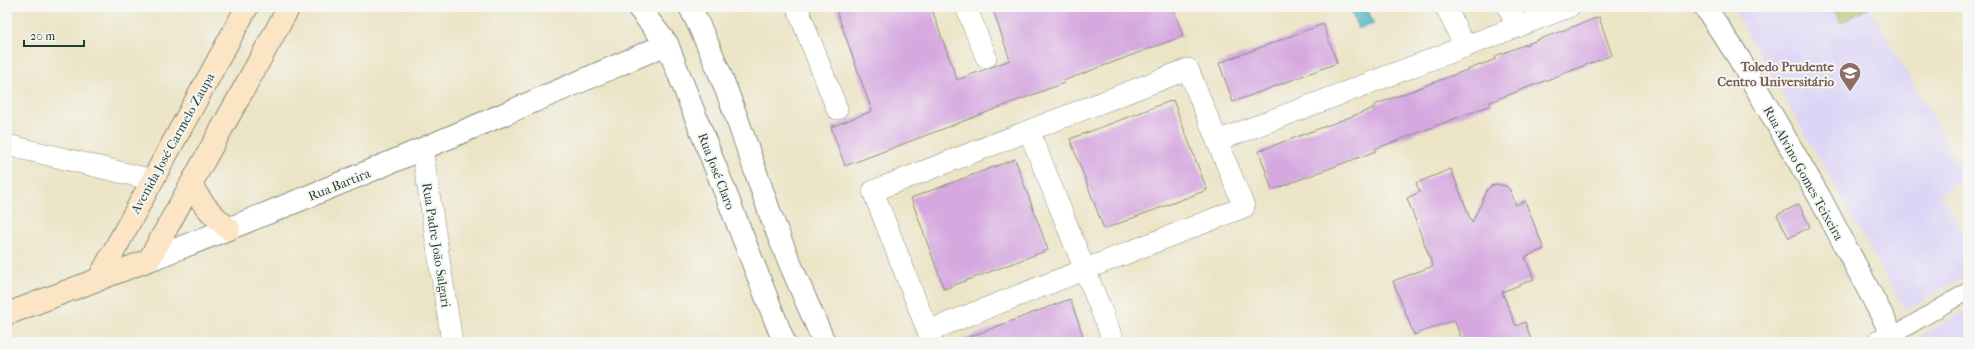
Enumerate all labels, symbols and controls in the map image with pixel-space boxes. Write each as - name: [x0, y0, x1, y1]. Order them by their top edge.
- scale bar: [24, 22, 84, 48]
- text: 20 m: [30, 29, 55, 43]
- place label: Toledo Prudente Centro Universitário: [1717, 59, 1835, 89]
- school or university icon: Toledo Prudente Centro Universitário: [1837, 60, 1863, 93]
- street label: Avenida José Carmelo Zaupa: [127, 69, 218, 217]
- street label: Rua Alvino Gomes Teixeira: [1760, 103, 1847, 244]
- street label: Rua José Claro: [695, 131, 738, 212]
- street label: Rua Bartira: [306, 165, 373, 204]
- street label: Rua Padre João Salgari: [419, 182, 454, 309]

